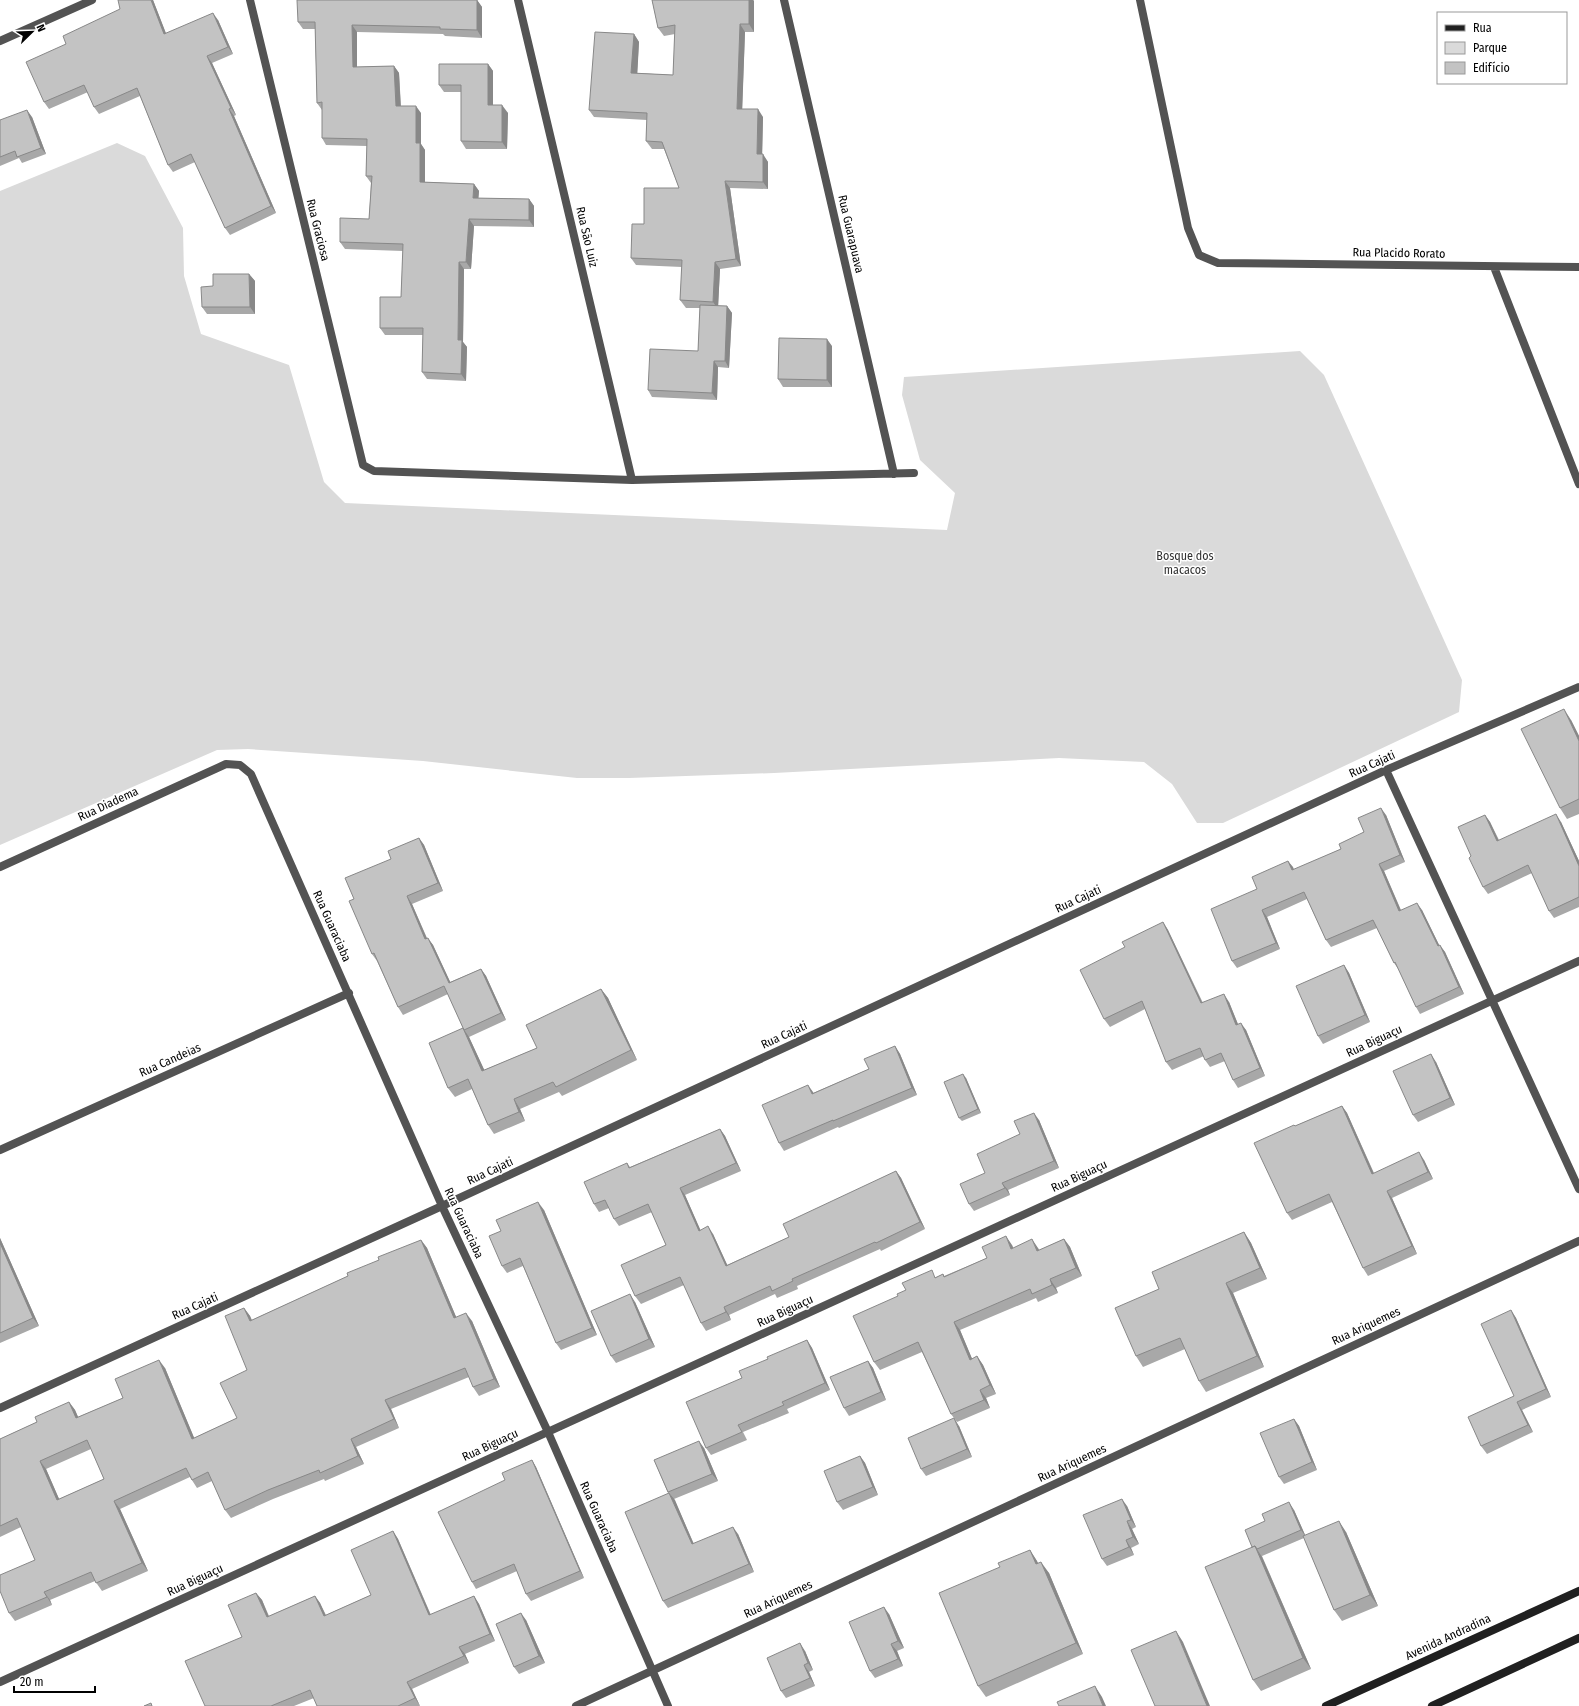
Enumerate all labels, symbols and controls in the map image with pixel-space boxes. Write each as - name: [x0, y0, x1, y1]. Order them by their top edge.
- north arrow: [12, 12, 52, 52]
- legend: [1437, 12, 1567, 84]
- text: Rua: [1473, 21, 1492, 35]
- text: N: [33, 23, 48, 34]
- text: Parque: [1473, 41, 1507, 55]
- text: Edifício: [1473, 61, 1510, 75]
- street label: Rua Guarapuava: [835, 194, 867, 274]
- street label: Rua Graciosa: [304, 198, 332, 263]
- street label: Rua São Luiz: [573, 205, 601, 269]
- street label: Rua Placido Rorato: [1352, 245, 1446, 261]
- park label: Bosque dos macacos: [1156, 549, 1214, 577]
- street label: Rua Cajati: [1347, 748, 1397, 780]
- street label: Rua Diadema: [76, 784, 140, 824]
- street label: Rua Cajati: [1053, 882, 1103, 916]
- street label: Rua Guaraciaba: [310, 888, 354, 964]
- street label: Rua Cajati: [759, 1018, 809, 1052]
- street label: Rua Biguaçu: [1344, 1022, 1404, 1060]
- street label: Rua Candeias: [137, 1040, 203, 1080]
- street label: Rua Cajati: [465, 1154, 515, 1188]
- street label: Rua Biguaçu: [1049, 1157, 1109, 1195]
- street label: Rua Guaraciaba: [442, 1185, 487, 1261]
- street label: Rua Cajati: [170, 1290, 220, 1322]
- street label: Rua Biguaçu: [755, 1292, 815, 1330]
- street label: Rua Ariquemes: [1330, 1304, 1402, 1348]
- street label: Rua Biguaçu: [460, 1426, 520, 1464]
- street label: Rua Ariquemes: [1036, 1441, 1108, 1485]
- street label: Rua Guaraciaba: [577, 1479, 621, 1555]
- street label: Rua Biguaçu: [165, 1561, 225, 1599]
- street label: Rua Ariquemes: [742, 1577, 814, 1621]
- street label: Avenida Andradina: [1403, 1611, 1493, 1663]
- scale bar: [14, 1668, 95, 1694]
- text: 20 m: [20, 1675, 44, 1689]

